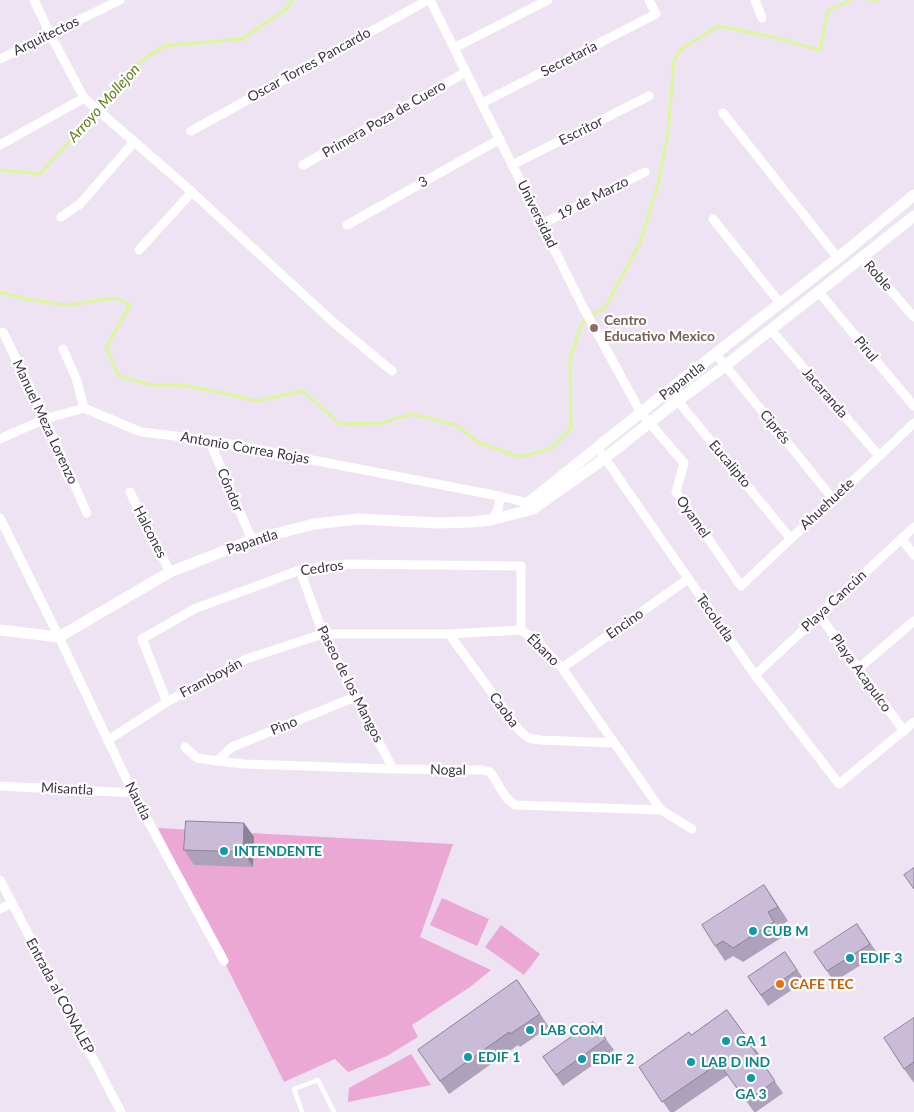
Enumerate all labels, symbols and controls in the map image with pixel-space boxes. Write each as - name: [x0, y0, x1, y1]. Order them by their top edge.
- street label: Arquitectos: [10, 13, 82, 59]
- street label: Oscar Torres Pancardo: [245, 24, 373, 106]
- street label: Secretaria: [538, 38, 600, 80]
- water label: Arroyo Mollejon: [64, 60, 144, 146]
- street label: Primera Poza de Cuero: [319, 77, 449, 161]
- street label: Escritor: [556, 113, 606, 149]
- street label: 3: [415, 173, 431, 191]
- street label: 19 de Marzo: [555, 173, 631, 223]
- street label: Universidad: [513, 178, 561, 250]
- street label: Roble: [860, 257, 896, 295]
- place label: Centro Educativo Mexico: [604, 312, 715, 344]
- marker: Centro Educativo Mexico: [588, 322, 600, 334]
- street label: Pirul: [851, 333, 881, 365]
- street label: Manuel Meza Lorenzo: [9, 357, 81, 487]
- street label: Papantla: [656, 358, 708, 404]
- street label: Jacaranda: [799, 365, 851, 421]
- street label: Ciprés: [756, 407, 794, 447]
- street label: Antonio Correa Rojas: [179, 428, 311, 468]
- street label: Eucalipto: [705, 437, 755, 491]
- street label: Cóndor: [213, 466, 247, 514]
- street label: Ahuehuete: [796, 475, 858, 533]
- street label: Oyamel: [673, 493, 713, 541]
- street label: Halcones: [130, 503, 170, 561]
- street label: Papantla: [224, 526, 280, 558]
- street label: Cedros: [299, 557, 345, 579]
- street label: Playa Cancún: [798, 567, 870, 635]
- street label: Tecolutla: [692, 591, 738, 645]
- street label: Encino: [603, 605, 647, 643]
- street label: Paseo de los Mangos: [313, 623, 387, 745]
- street label: Ébano: [523, 631, 563, 669]
- street label: Playa Acapulco: [827, 631, 895, 715]
- street label: Framboyán: [177, 655, 245, 701]
- street label: Caoba: [486, 689, 522, 731]
- street label: Pino: [268, 713, 300, 739]
- street label: Nogal: [430, 761, 466, 779]
- street label: Misantla: [40, 779, 94, 799]
- street label: Nautla: [121, 779, 155, 823]
- place label: INTENDENTE: [234, 843, 322, 859]
- marker: INTENDENTE: [218, 845, 230, 857]
- place label: CUB M: [763, 923, 809, 939]
- marker: CUB M: [747, 925, 759, 937]
- street label: Entrada al CONALEP: [22, 935, 98, 1057]
- place label: EDIF 3: [860, 950, 902, 966]
- marker: EDIF 3: [844, 952, 856, 964]
- place label: CAFE TEC: [790, 976, 854, 992]
- marker: CAFE TEC: [774, 978, 786, 990]
- place label: LAB COM: [540, 1022, 603, 1038]
- marker: LAB COM: [524, 1024, 536, 1036]
- place label: GA 1: [736, 1033, 767, 1049]
- marker: GA 1: [720, 1035, 732, 1047]
- place label: EDIF 1: [478, 1049, 520, 1065]
- marker: EDIF 1: [462, 1051, 474, 1063]
- place label: EDIF 2: [592, 1051, 634, 1067]
- marker: EDIF 2: [576, 1053, 588, 1065]
- place label: LAB D IND: [701, 1054, 770, 1070]
- marker: LAB D IND: [685, 1056, 697, 1068]
- marker: GA 3: [745, 1072, 757, 1084]
- place label: GA 3: [735, 1086, 767, 1102]

